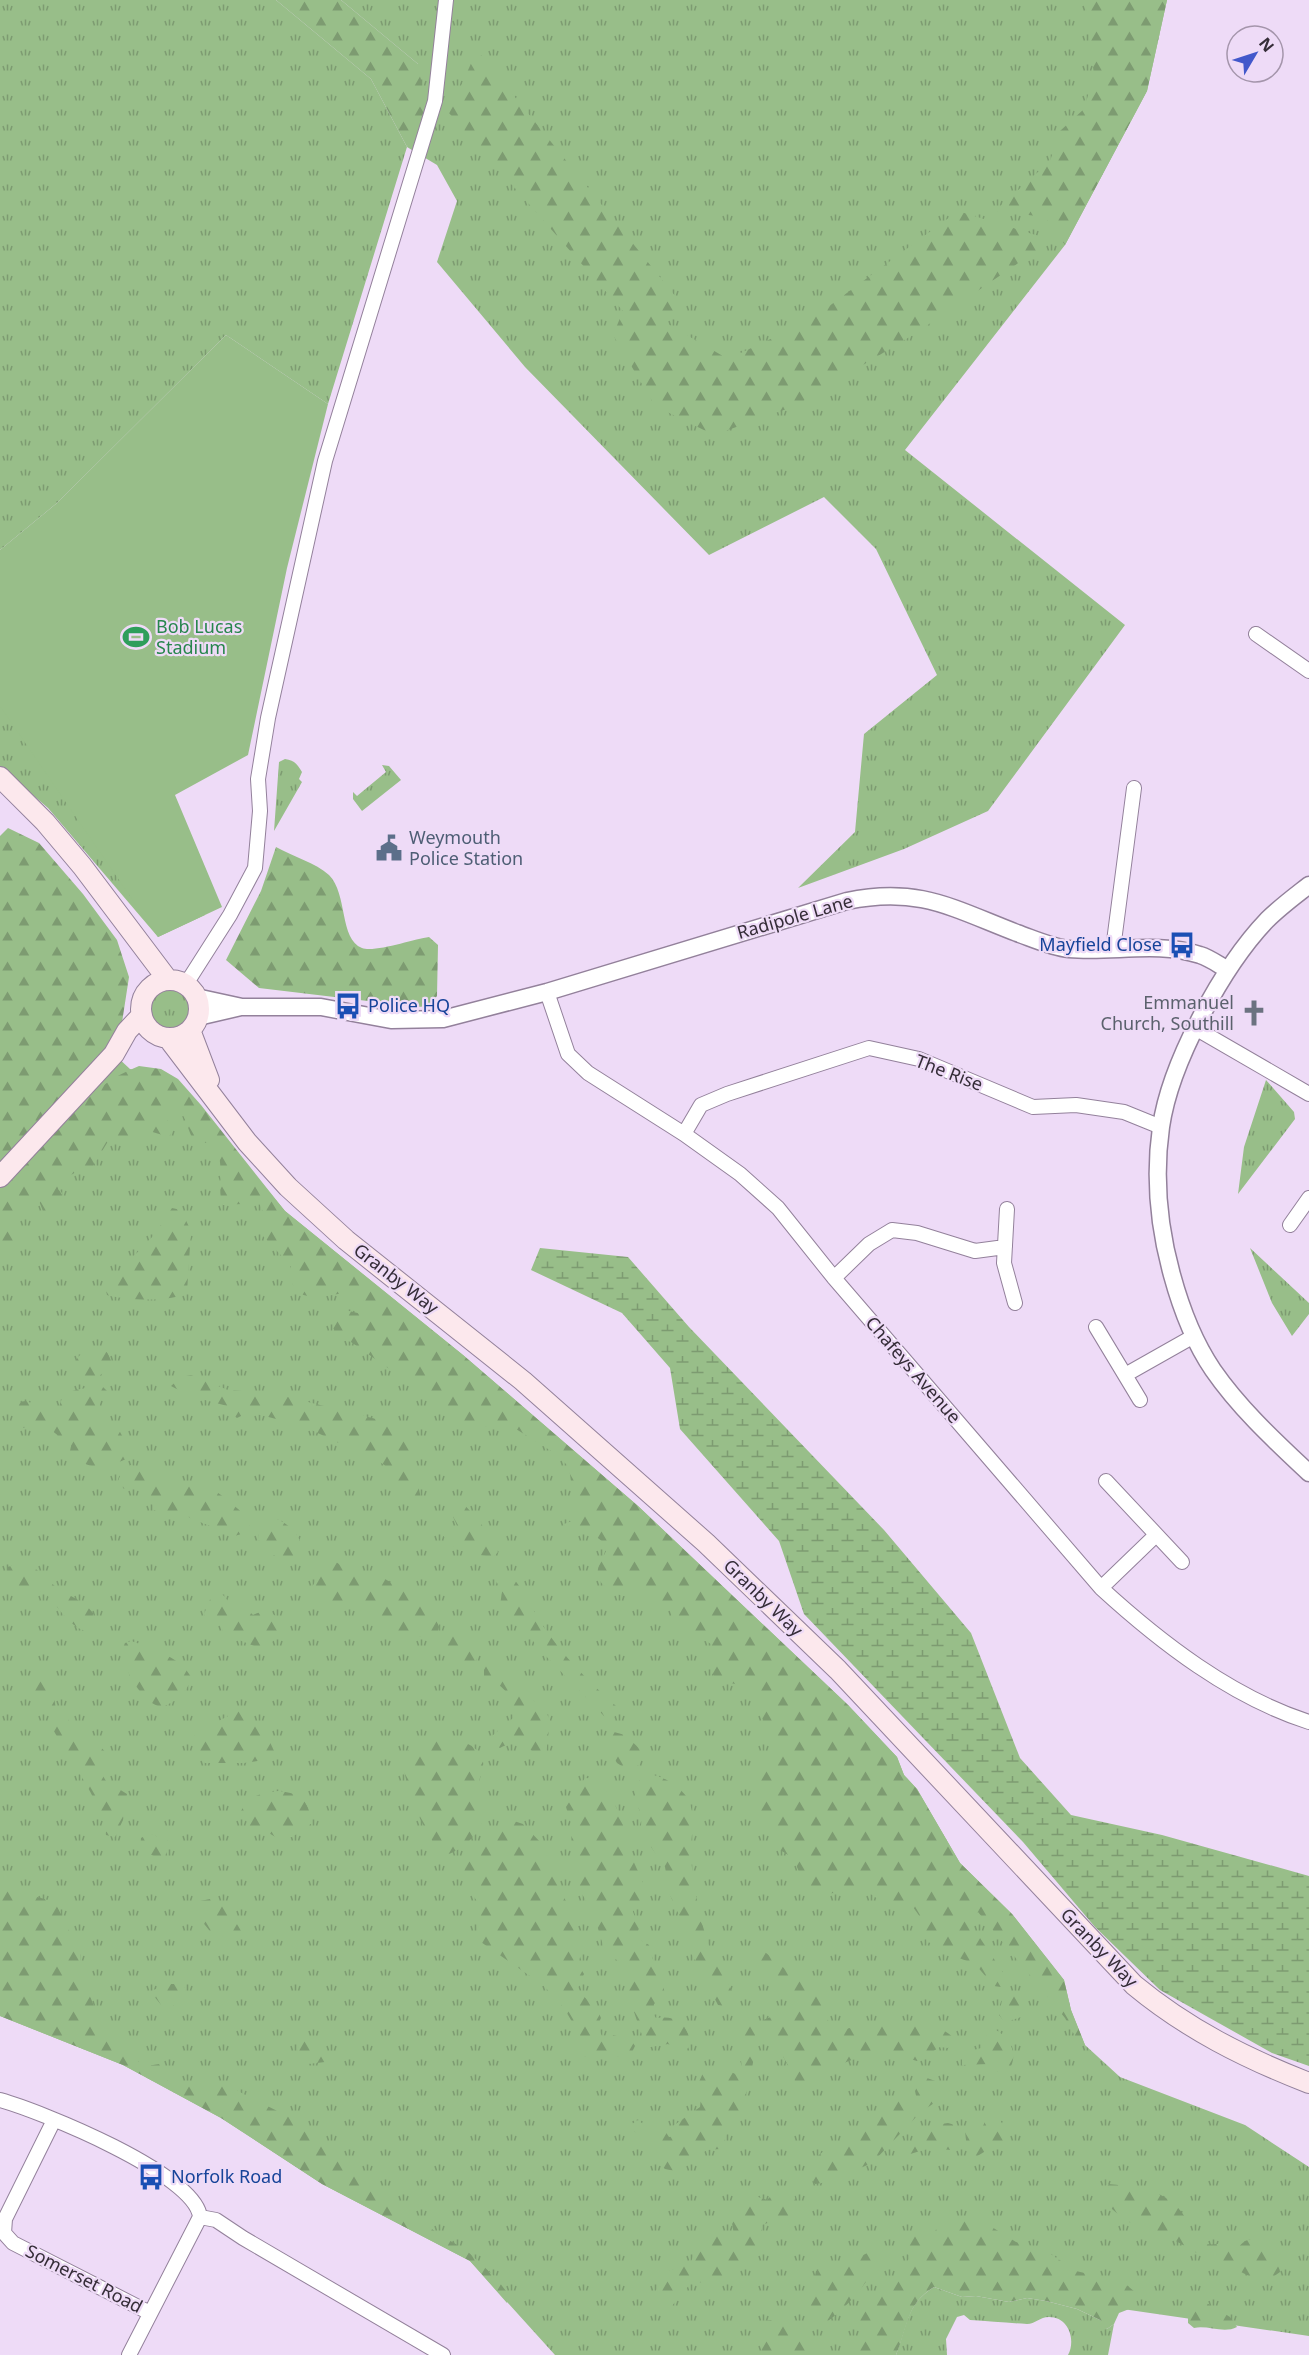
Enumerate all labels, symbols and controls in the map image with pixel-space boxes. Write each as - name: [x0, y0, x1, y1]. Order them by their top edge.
- north arrow: [1225, 24, 1285, 84]
- text: N: [1254, 33, 1279, 57]
- place label: Bob Lucas Stadium: [156, 614, 242, 659]
- sports icon: Bob Lucas Stadium: [121, 622, 151, 652]
- place label: Weymouth Police Station: [409, 825, 523, 870]
- public building icon: Weymouth Police Station: [374, 833, 404, 863]
- street label: Radipole Lane: [734, 888, 855, 944]
- bus stop icon: Mayfield Close: [1167, 930, 1197, 960]
- place label: Mayfield Close: [1039, 932, 1162, 956]
- place label: Emmanuel Church, Southill: [1101, 990, 1234, 1035]
- bus stop icon: Police HQ: [333, 991, 363, 1021]
- place label: Police HQ: [368, 993, 450, 1017]
- church icon: Emmanuel Church, Southill: [1239, 998, 1269, 1028]
- street label: The Rise: [912, 1048, 987, 1096]
- street label: Granby Way: [349, 1237, 445, 1319]
- street label: Chafeys Avenue: [861, 1311, 967, 1428]
- street label: Granby Way: [719, 1553, 809, 1642]
- street label: Granby Way: [1056, 1902, 1144, 1993]
- bus stop icon: Norfolk Road: [136, 2162, 166, 2192]
- place label: Norfolk Road: [171, 2164, 282, 2188]
- street label: Somerset Road: [22, 2238, 147, 2318]

